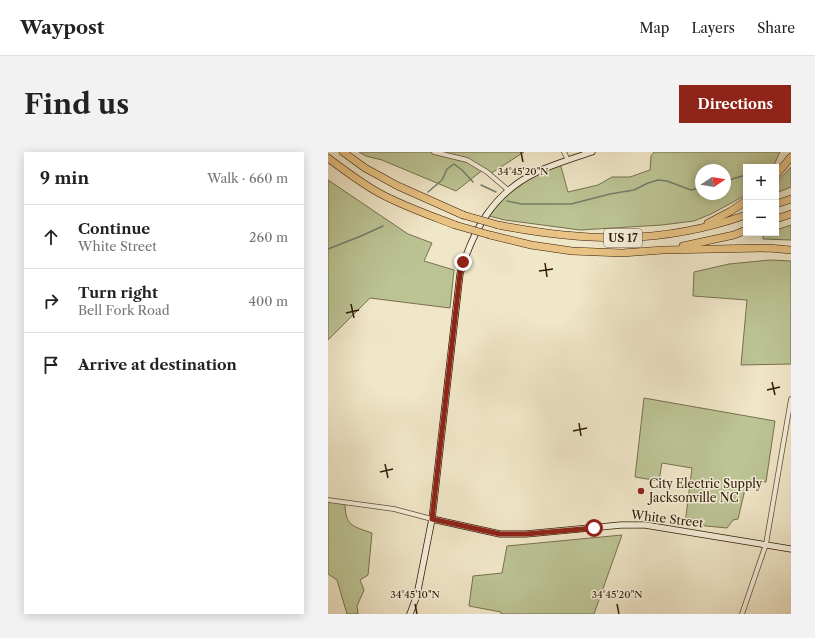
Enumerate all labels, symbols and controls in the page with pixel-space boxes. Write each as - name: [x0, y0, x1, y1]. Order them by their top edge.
- text: Waypost: [20, 16, 104, 39]
- text: Map: [639, 19, 669, 37]
- text: Layers: [691, 19, 735, 37]
- text: Share: [757, 19, 795, 37]
- button: Directions: [679, 85, 791, 123]
- text: Find us: [24, 87, 129, 121]
- north arrow: [695, 164, 731, 200]
- map controls: [743, 164, 779, 236]
- button: +: [743, 164, 779, 200]
- text: 34°45'20"N: [497, 165, 549, 178]
- text: 9 min: [40, 168, 89, 188]
- text: Walk · 660 m: [207, 170, 288, 186]
- button: −: [743, 200, 779, 236]
- text: Continue: [78, 219, 150, 238]
- icon: ahead: [40, 226, 62, 248]
- text: 260 m: [249, 229, 288, 245]
- road number: US 17: [604, 229, 642, 247]
- text: White Street: [78, 238, 157, 254]
- route end: [454, 253, 472, 271]
- text: Turn right: [78, 283, 158, 302]
- icon: right: [40, 290, 62, 312]
- text: 400 m: [248, 293, 288, 309]
- text: Bell Fork Road: [78, 302, 170, 318]
- icon: arrive: [40, 354, 62, 376]
- text: Arrive at destination: [78, 355, 237, 374]
- place label: City Electric Supply Jacksonville NC: [647, 476, 763, 505]
- marker: City Electric Supply Jacksonville NC: [636, 486, 646, 496]
- street label: White Street: [629, 507, 705, 530]
- route start: [585, 519, 603, 537]
- text: 34°45'10"N: [390, 588, 440, 601]
- text: 34°45'20"N: [591, 588, 643, 601]

